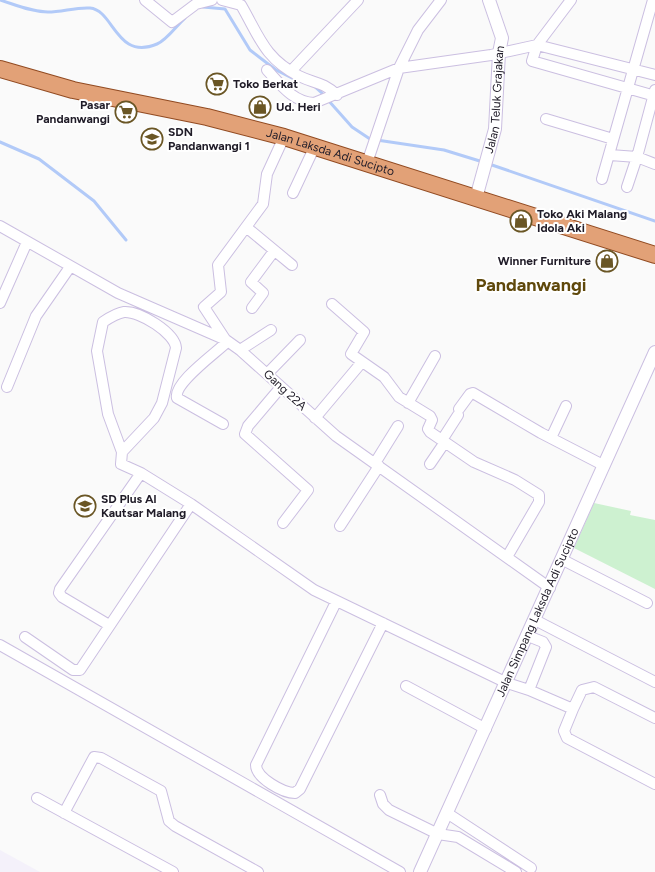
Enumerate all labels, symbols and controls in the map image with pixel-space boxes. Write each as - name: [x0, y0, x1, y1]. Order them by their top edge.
- street label: Jalan Teluk Grajakan: [482, 44, 507, 155]
- supermarket icon: Toko Berkat: [205, 72, 229, 96]
- place label: Toko Berkat: [233, 77, 298, 91]
- shop icon: Ud. Heri: [248, 95, 272, 119]
- place label: Pasar Pandanwangi: [36, 98, 110, 126]
- supermarket icon: Pasar Pandanwangi: [114, 100, 138, 124]
- place label: Ud. Heri: [276, 100, 321, 114]
- place label: SDN Pandanwangi 1: [168, 125, 250, 153]
- street label: Jalan Laksda Adi Sucipto: [265, 126, 396, 179]
- school or university icon: SDN Pandanwangi 1: [140, 127, 164, 151]
- place label: Toko Aki Malang Idola Aki: [537, 207, 627, 235]
- shop icon: Toko Aki Malang Idola Aki: [509, 209, 533, 233]
- shop icon: Winner Furniture: [595, 249, 619, 273]
- place label: Winner Furniture: [498, 254, 591, 268]
- district label: Pandanwangi: [476, 274, 586, 296]
- street label: Gang 22A: [261, 367, 309, 413]
- place label: SD Plus Al Kautsar Malang: [101, 492, 186, 520]
- school or university icon: SD Plus Al Kautsar Malang: [73, 494, 97, 518]
- street label: Jalan Simpang Laksda Adi Sucipto: [493, 526, 582, 699]

